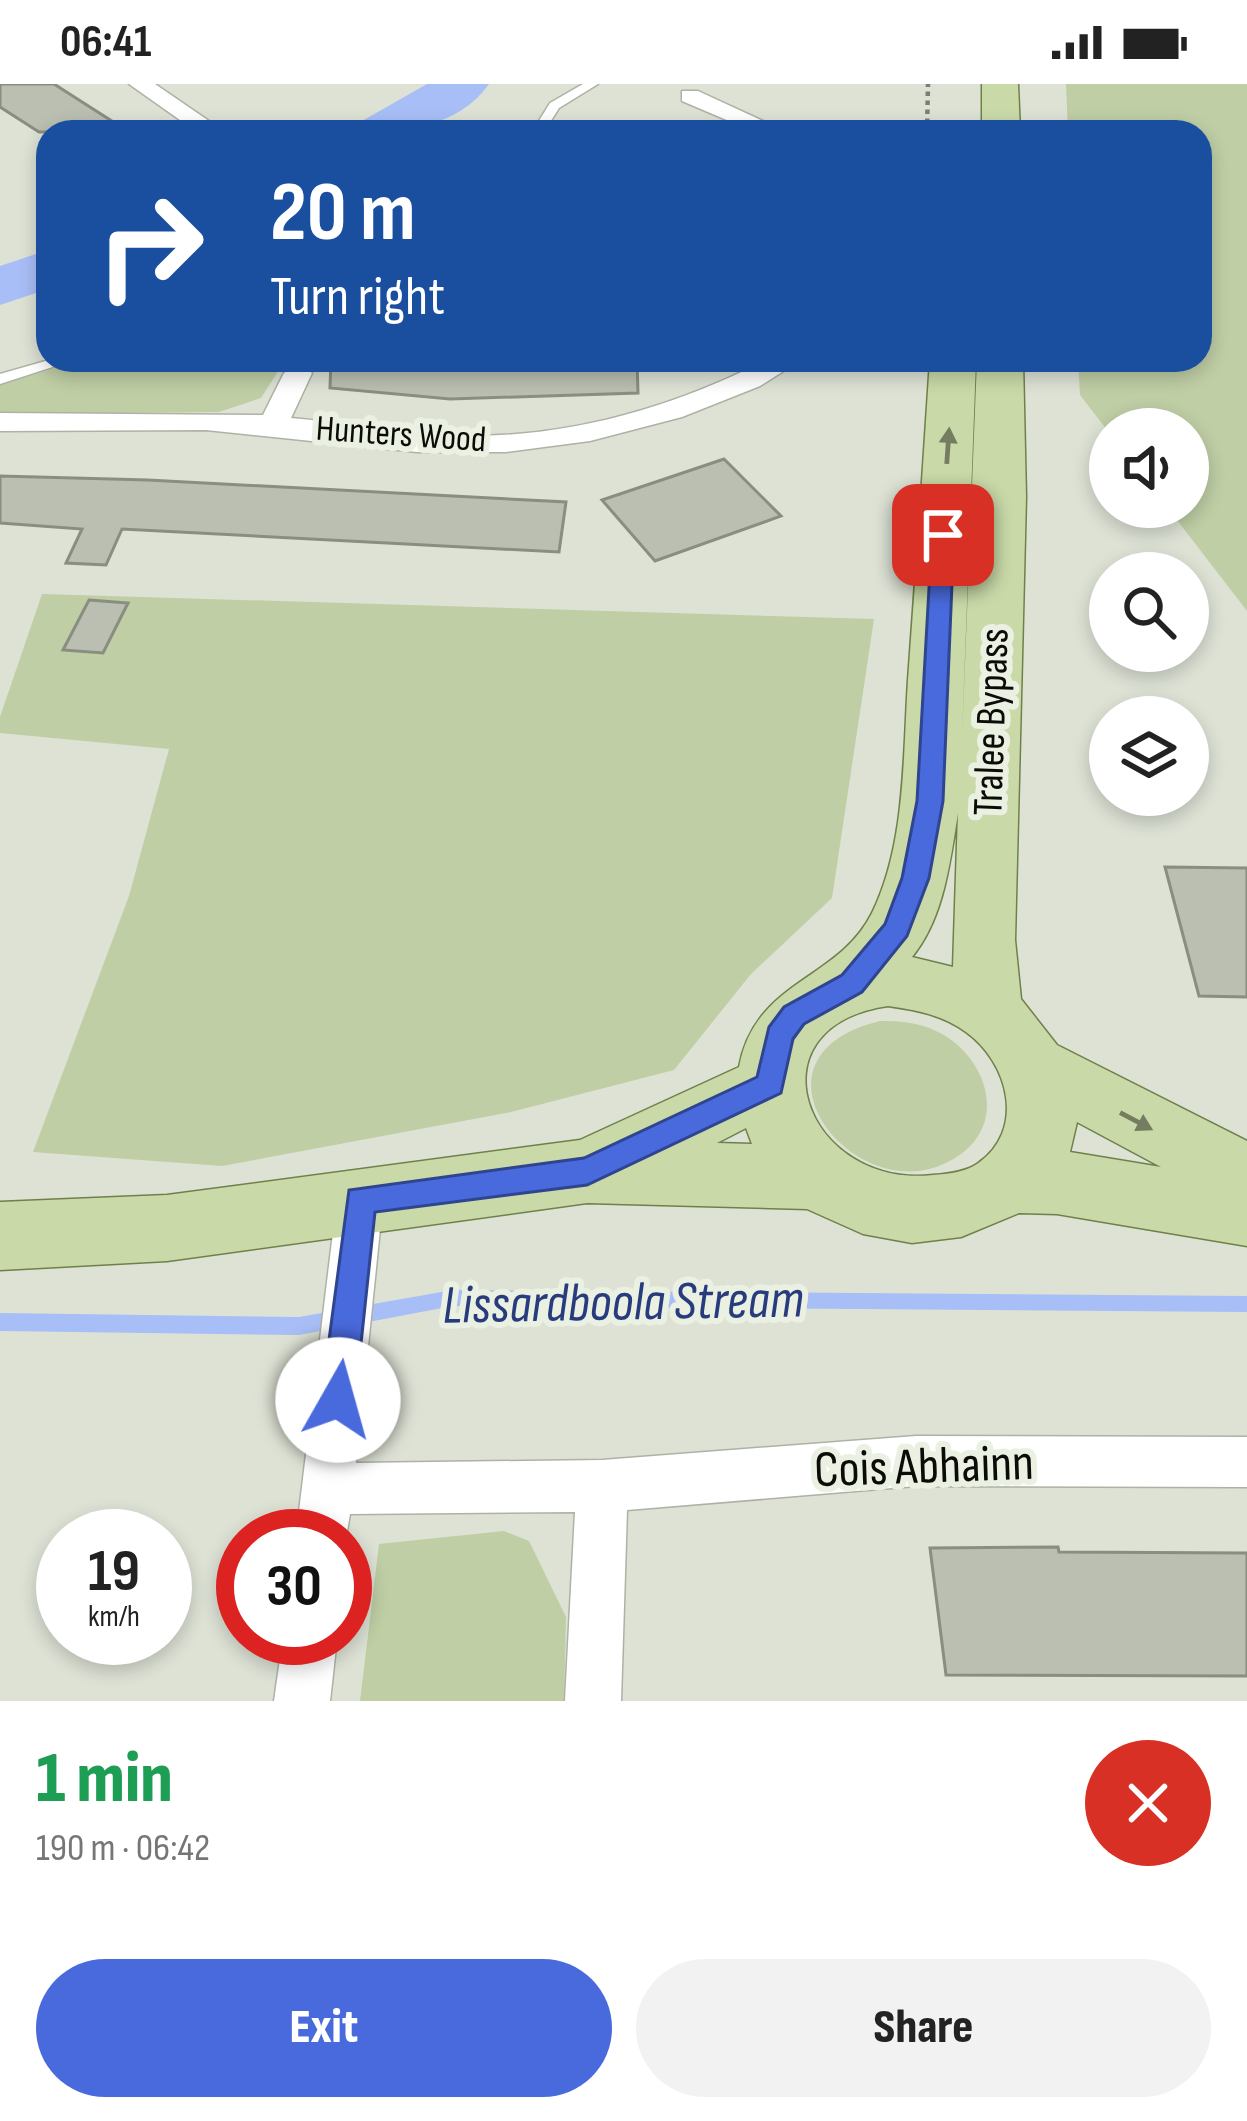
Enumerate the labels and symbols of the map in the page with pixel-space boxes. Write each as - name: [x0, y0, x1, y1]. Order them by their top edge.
- street label: Hunters Wood: [315, 408, 487, 462]
- one-way arrow: [939, 426, 958, 464]
- pin: [892, 484, 994, 586]
- street label: Tralee Bypass: [963, 627, 1021, 817]
- one-way arrow: [1118, 1110, 1153, 1130]
- water label: Lissardboola Stream: [442, 1267, 804, 1339]
- position arrow: [275, 1337, 401, 1463]
- street label: Cois Abhainn: [813, 1433, 1035, 1501]
- speed limit sign: 30: [216, 1509, 372, 1665]

